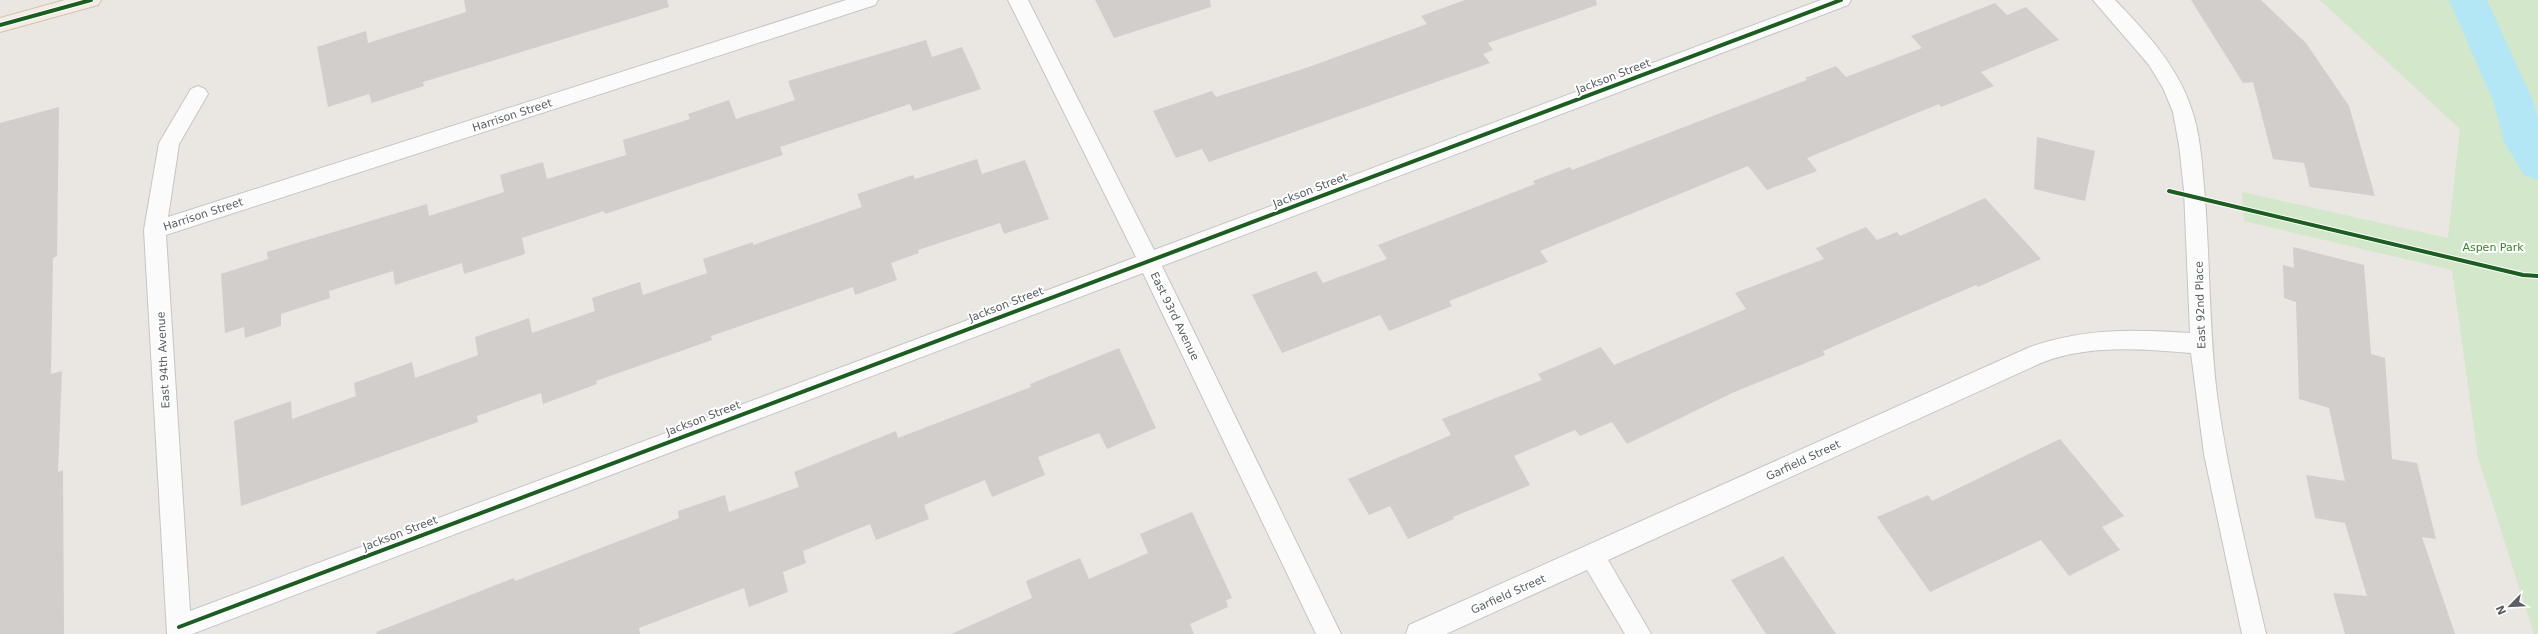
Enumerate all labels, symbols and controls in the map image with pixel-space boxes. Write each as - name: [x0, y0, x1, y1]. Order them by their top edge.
- street label: Jackson Street: [1573, 56, 1653, 97]
- street label: Harrison Street: [471, 96, 554, 135]
- street label: Jackson Street: [1270, 170, 1350, 211]
- street label: Harrison Street: [162, 195, 245, 234]
- park label: Aspen Park: [2462, 241, 2524, 254]
- street label: East 92nd Place: [2192, 261, 2209, 349]
- street label: East 93rd Avenue: [1147, 270, 1202, 363]
- street label: Jackson Street: [966, 284, 1046, 325]
- street label: East 94th Avenue: [154, 311, 173, 409]
- street label: Jackson Street: [663, 398, 743, 439]
- street label: Garfield Street: [1764, 437, 1843, 483]
- street label: Jackson Street: [360, 513, 440, 554]
- street label: Garfield Street: [1469, 572, 1548, 617]
- north arrow: [2490, 586, 2530, 626]
- text: N: [2494, 603, 2509, 617]

